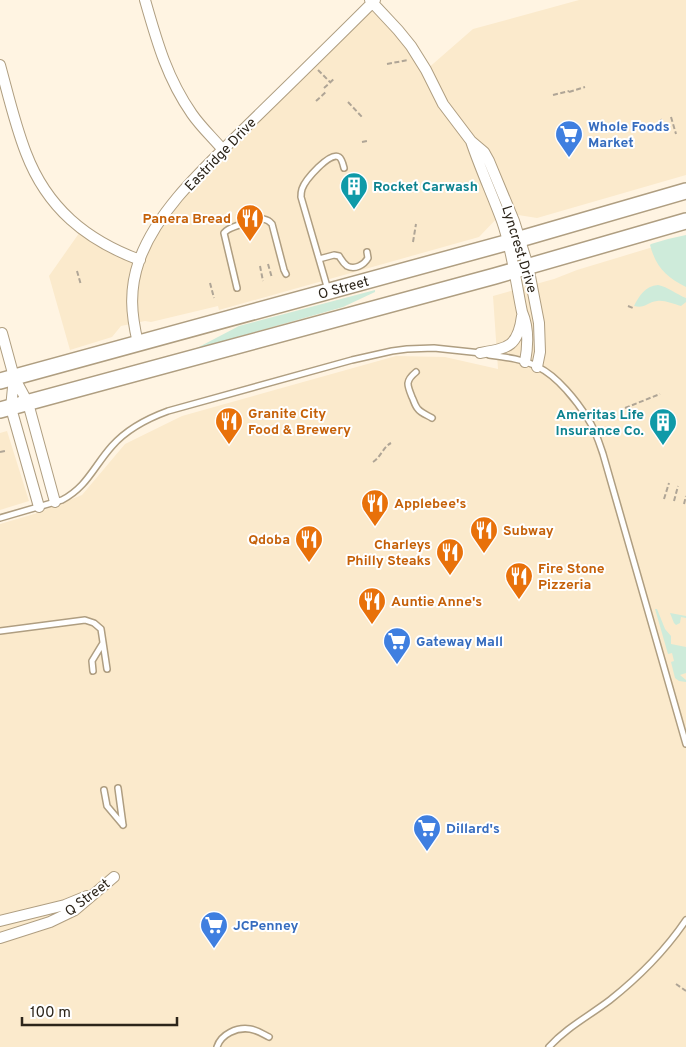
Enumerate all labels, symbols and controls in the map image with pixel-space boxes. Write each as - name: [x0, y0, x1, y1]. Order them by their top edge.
- street label: Eastridge Drive: [182, 115, 260, 195]
- supermarket icon: Whole Foods Market: [554, 119, 584, 158]
- place label: Whole Foods Market: [588, 119, 670, 152]
- building icon: Rocket Carwash: [339, 171, 369, 210]
- place label: Rocket Carwash: [373, 179, 478, 196]
- restaurant icon: Panera Bread: [235, 203, 265, 242]
- street label: Lyncrest Drive: [497, 204, 540, 295]
- place label: Panera Bread: [143, 211, 231, 228]
- street label: O Street: [316, 274, 371, 304]
- restaurant icon: Granite City Food & Brewery: [214, 406, 244, 445]
- place label: Granite City Food & Brewery: [248, 406, 351, 439]
- place label: Ameritas Life Insurance Co.: [556, 407, 644, 440]
- building icon: Ameritas Life Insurance Co.: [648, 407, 678, 446]
- restaurant icon: Applebee's: [360, 488, 390, 527]
- place label: Applebee's: [394, 496, 466, 513]
- restaurant icon: Subway: [469, 515, 499, 554]
- place label: Subway: [503, 523, 554, 540]
- restaurant icon: Qdoba: [294, 524, 324, 563]
- place label: Qdoba: [248, 532, 290, 549]
- place label: Charleys Philly Steaks: [346, 537, 431, 570]
- restaurant icon: Charleys Philly Steaks: [435, 537, 465, 576]
- restaurant icon: Fire Stone Pizzeria: [504, 561, 534, 600]
- place label: Fire Stone Pizzeria: [538, 561, 605, 594]
- restaurant icon: Auntie Anne's: [357, 586, 387, 625]
- place label: Auntie Anne's: [391, 594, 482, 611]
- supermarket icon: Gateway Mall: [382, 626, 412, 665]
- place label: Gateway Mall: [416, 634, 503, 651]
- supermarket icon: Dillard's: [412, 813, 442, 852]
- place label: Dillard's: [446, 821, 500, 838]
- street label: Q Street: [62, 876, 114, 921]
- supermarket icon: JCPenney: [199, 910, 229, 949]
- place label: JCPenney: [233, 918, 298, 935]
- scale bar: [22, 994, 178, 1026]
- text: 100 m: [30, 1004, 71, 1023]

